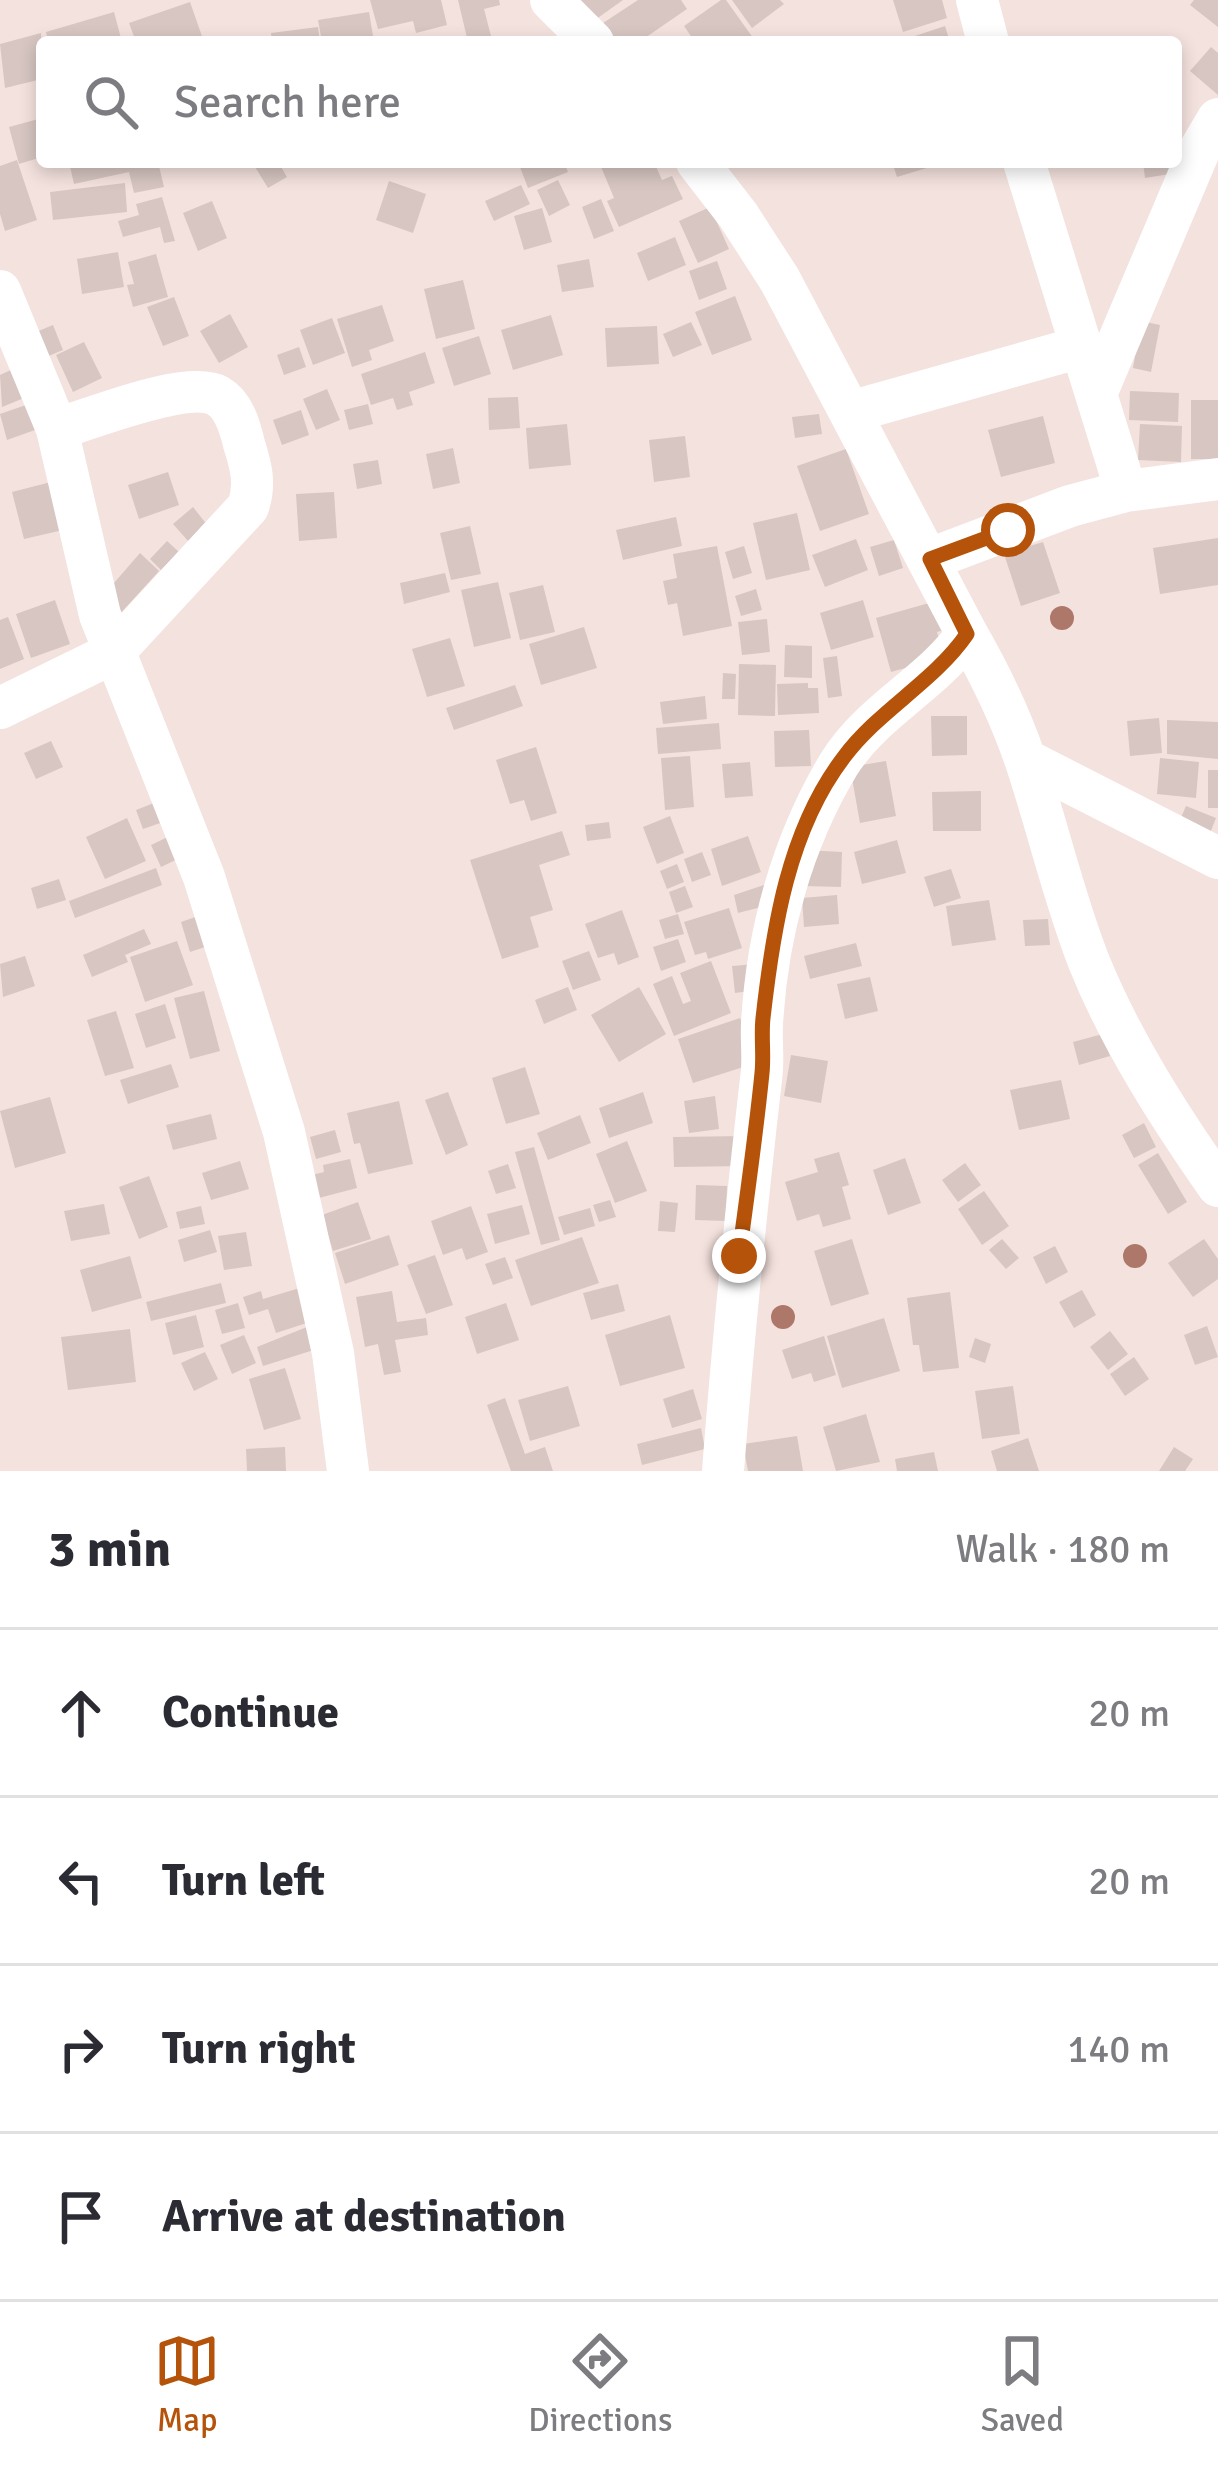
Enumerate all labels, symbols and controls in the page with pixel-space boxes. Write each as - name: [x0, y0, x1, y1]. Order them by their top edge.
- search box: [36, 36, 1182, 168]
- icon: search: [78, 69, 144, 135]
- text: Search here: [174, 75, 401, 130]
- route start: [981, 503, 1035, 557]
- route end: [712, 1229, 766, 1283]
- text: 3 min: [48, 1518, 171, 1581]
- text: Walk · 180 m: [956, 1525, 1170, 1573]
- icon: ahead: [48, 1680, 114, 1746]
- text: Continue: [162, 1685, 339, 1740]
- text: 20 m: [1088, 1689, 1170, 1737]
- icon: left: [48, 1848, 114, 1914]
- text: Turn left: [162, 1853, 325, 1908]
- text: 20 m: [1088, 1857, 1170, 1905]
- icon: right: [48, 2016, 114, 2082]
- text: Turn right: [162, 2021, 356, 2076]
- text: 140 m: [1067, 2025, 1170, 2073]
- icon: arrive: [48, 2184, 114, 2250]
- text: Arrive at destination: [162, 2189, 566, 2244]
- tab: Map: [154, 2328, 220, 2441]
- tab: Directions: [528, 2328, 673, 2441]
- tab: Saved: [981, 2328, 1064, 2441]

